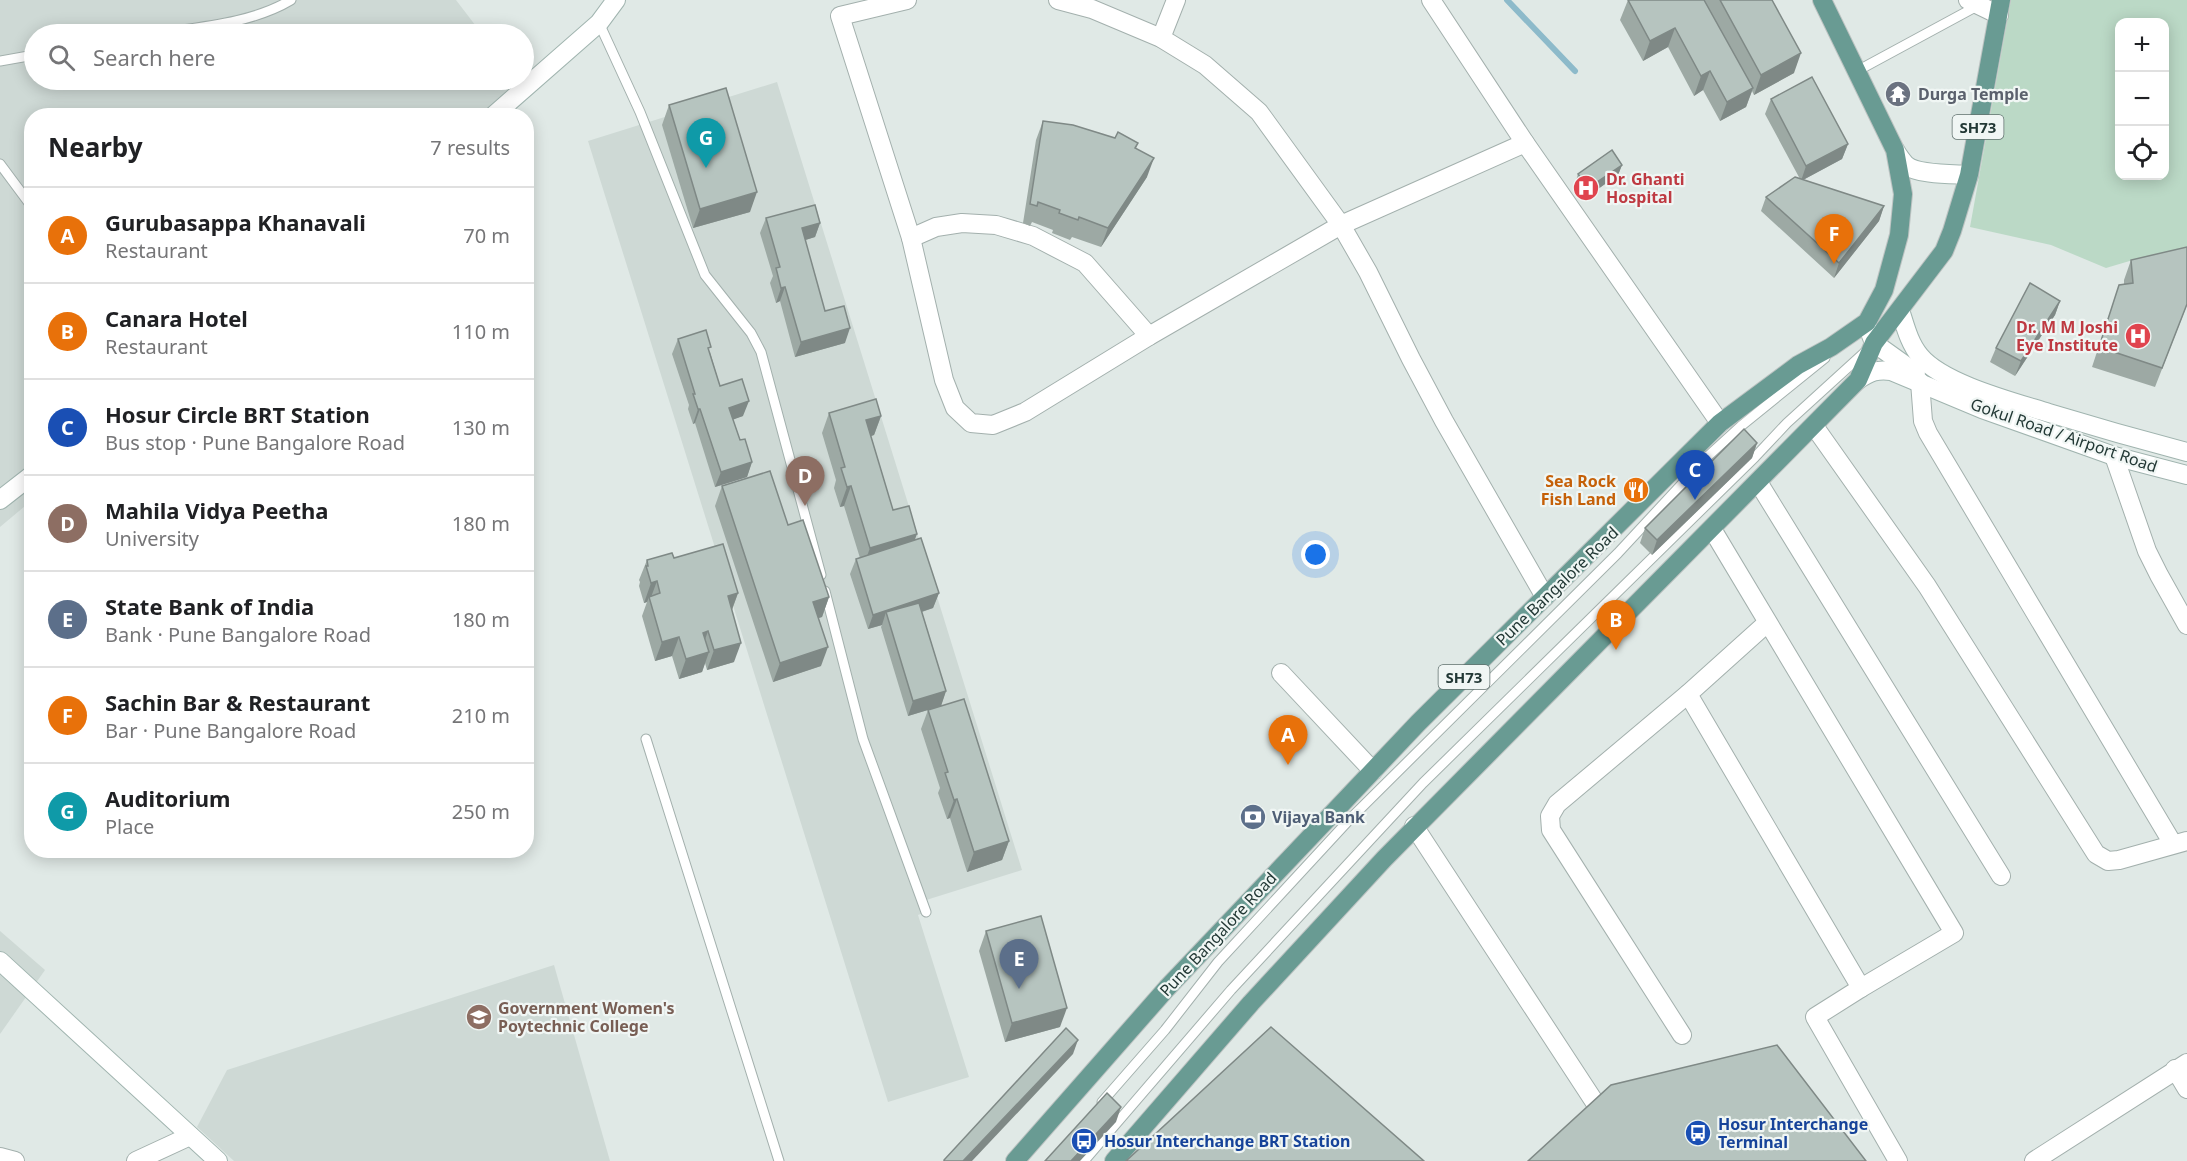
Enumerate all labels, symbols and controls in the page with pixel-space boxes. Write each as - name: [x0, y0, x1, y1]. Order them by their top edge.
- map controls: [2115, 18, 2169, 180]
- button: +: [2115, 18, 2169, 72]
- search box: [24, 24, 534, 90]
- icon: search: [45, 41, 78, 74]
- text: Search here: [93, 42, 215, 72]
- button: −: [2115, 72, 2169, 126]
- temple icon: Durga Temple: [1883, 79, 1913, 109]
- place label: Durga Temple: [1918, 83, 2029, 105]
- road number: SH73: [1952, 115, 2004, 139]
- pin: G: [686, 118, 726, 168]
- button: locate: [2115, 126, 2169, 180]
- text: Nearby: [48, 129, 143, 165]
- text: 7 results: [430, 134, 510, 161]
- place label: Dr. Ghanti Hospital: [1606, 168, 1685, 208]
- hospital icon: Dr. Ghanti Hospital: [1571, 173, 1601, 203]
- text: Gurubasappa Khanavali: [105, 207, 366, 237]
- pin: F: [1814, 214, 1854, 264]
- text: A: [61, 222, 74, 249]
- text: 70 m: [463, 222, 510, 249]
- text: Restaurant: [105, 237, 208, 264]
- text: Canara Hotel: [105, 303, 248, 333]
- place label: Dr. M M Joshi Eye Institute: [2016, 316, 2118, 356]
- text: B: [61, 318, 74, 345]
- text: 110 m: [452, 318, 510, 345]
- hospital icon: Dr. M M Joshi Eye Institute: [2123, 321, 2153, 351]
- text: Restaurant: [105, 333, 208, 360]
- street label: Gokul Road / Airport Road: [1968, 393, 2160, 477]
- text: Hosur Circle BRT Station: [105, 399, 370, 429]
- text: C: [61, 414, 74, 441]
- text: 130 m: [452, 414, 510, 441]
- text: Bus stop · Pune Bangalore Road: [105, 429, 405, 456]
- pin: C: [1676, 450, 1714, 500]
- pin: D: [786, 456, 824, 506]
- place label: Sea Rock Fish Land: [1541, 470, 1616, 510]
- restaurant icon: Sea Rock Fish Land: [1621, 475, 1651, 505]
- text: Mahila Vidya Peetha: [105, 495, 328, 525]
- text: D: [60, 510, 75, 537]
- text: 180 m: [452, 510, 510, 537]
- street label: Pune Bangalore Road: [1492, 523, 1622, 649]
- text: University: [105, 525, 199, 552]
- your location: [1301, 540, 1330, 569]
- text: State Bank of India: [105, 591, 314, 621]
- pin: B: [1596, 600, 1636, 650]
- text: E: [62, 606, 73, 633]
- text: 180 m: [452, 606, 510, 633]
- text: Bank · Pune Bangalore Road: [105, 621, 371, 648]
- road number: SH73: [1438, 665, 1490, 689]
- text: Sachin Bar & Restaurant: [105, 687, 370, 717]
- text: F: [62, 702, 73, 729]
- text: 210 m: [452, 702, 510, 729]
- pin: A: [1268, 716, 1308, 765]
- text: Bar · Pune Bangalore Road: [105, 717, 356, 744]
- text: Auditorium: [105, 783, 230, 813]
- text: G: [60, 798, 75, 825]
- text: 250 m: [452, 798, 510, 825]
- bank icon: Vijaya Bank: [1238, 802, 1268, 832]
- place label: Vijaya Bank: [1272, 806, 1365, 828]
- text: Place: [105, 813, 154, 840]
- street label: Pune Bangalore Road: [1155, 867, 1281, 1001]
- pin: E: [1000, 940, 1038, 989]
- place label: Government Women's Poytechnic College: [498, 997, 675, 1037]
- school or university icon: Government Women's Poytechnic College: [464, 1002, 494, 1032]
- place label: Hosur Interchange Terminal: [1718, 1113, 1868, 1153]
- bus stop icon: Hosur Interchange Terminal: [1683, 1118, 1713, 1148]
- bus stop icon: Hosur Interchange BRT Station: [1069, 1126, 1099, 1156]
- place label: Hosur Interchange BRT Station: [1104, 1130, 1350, 1152]

